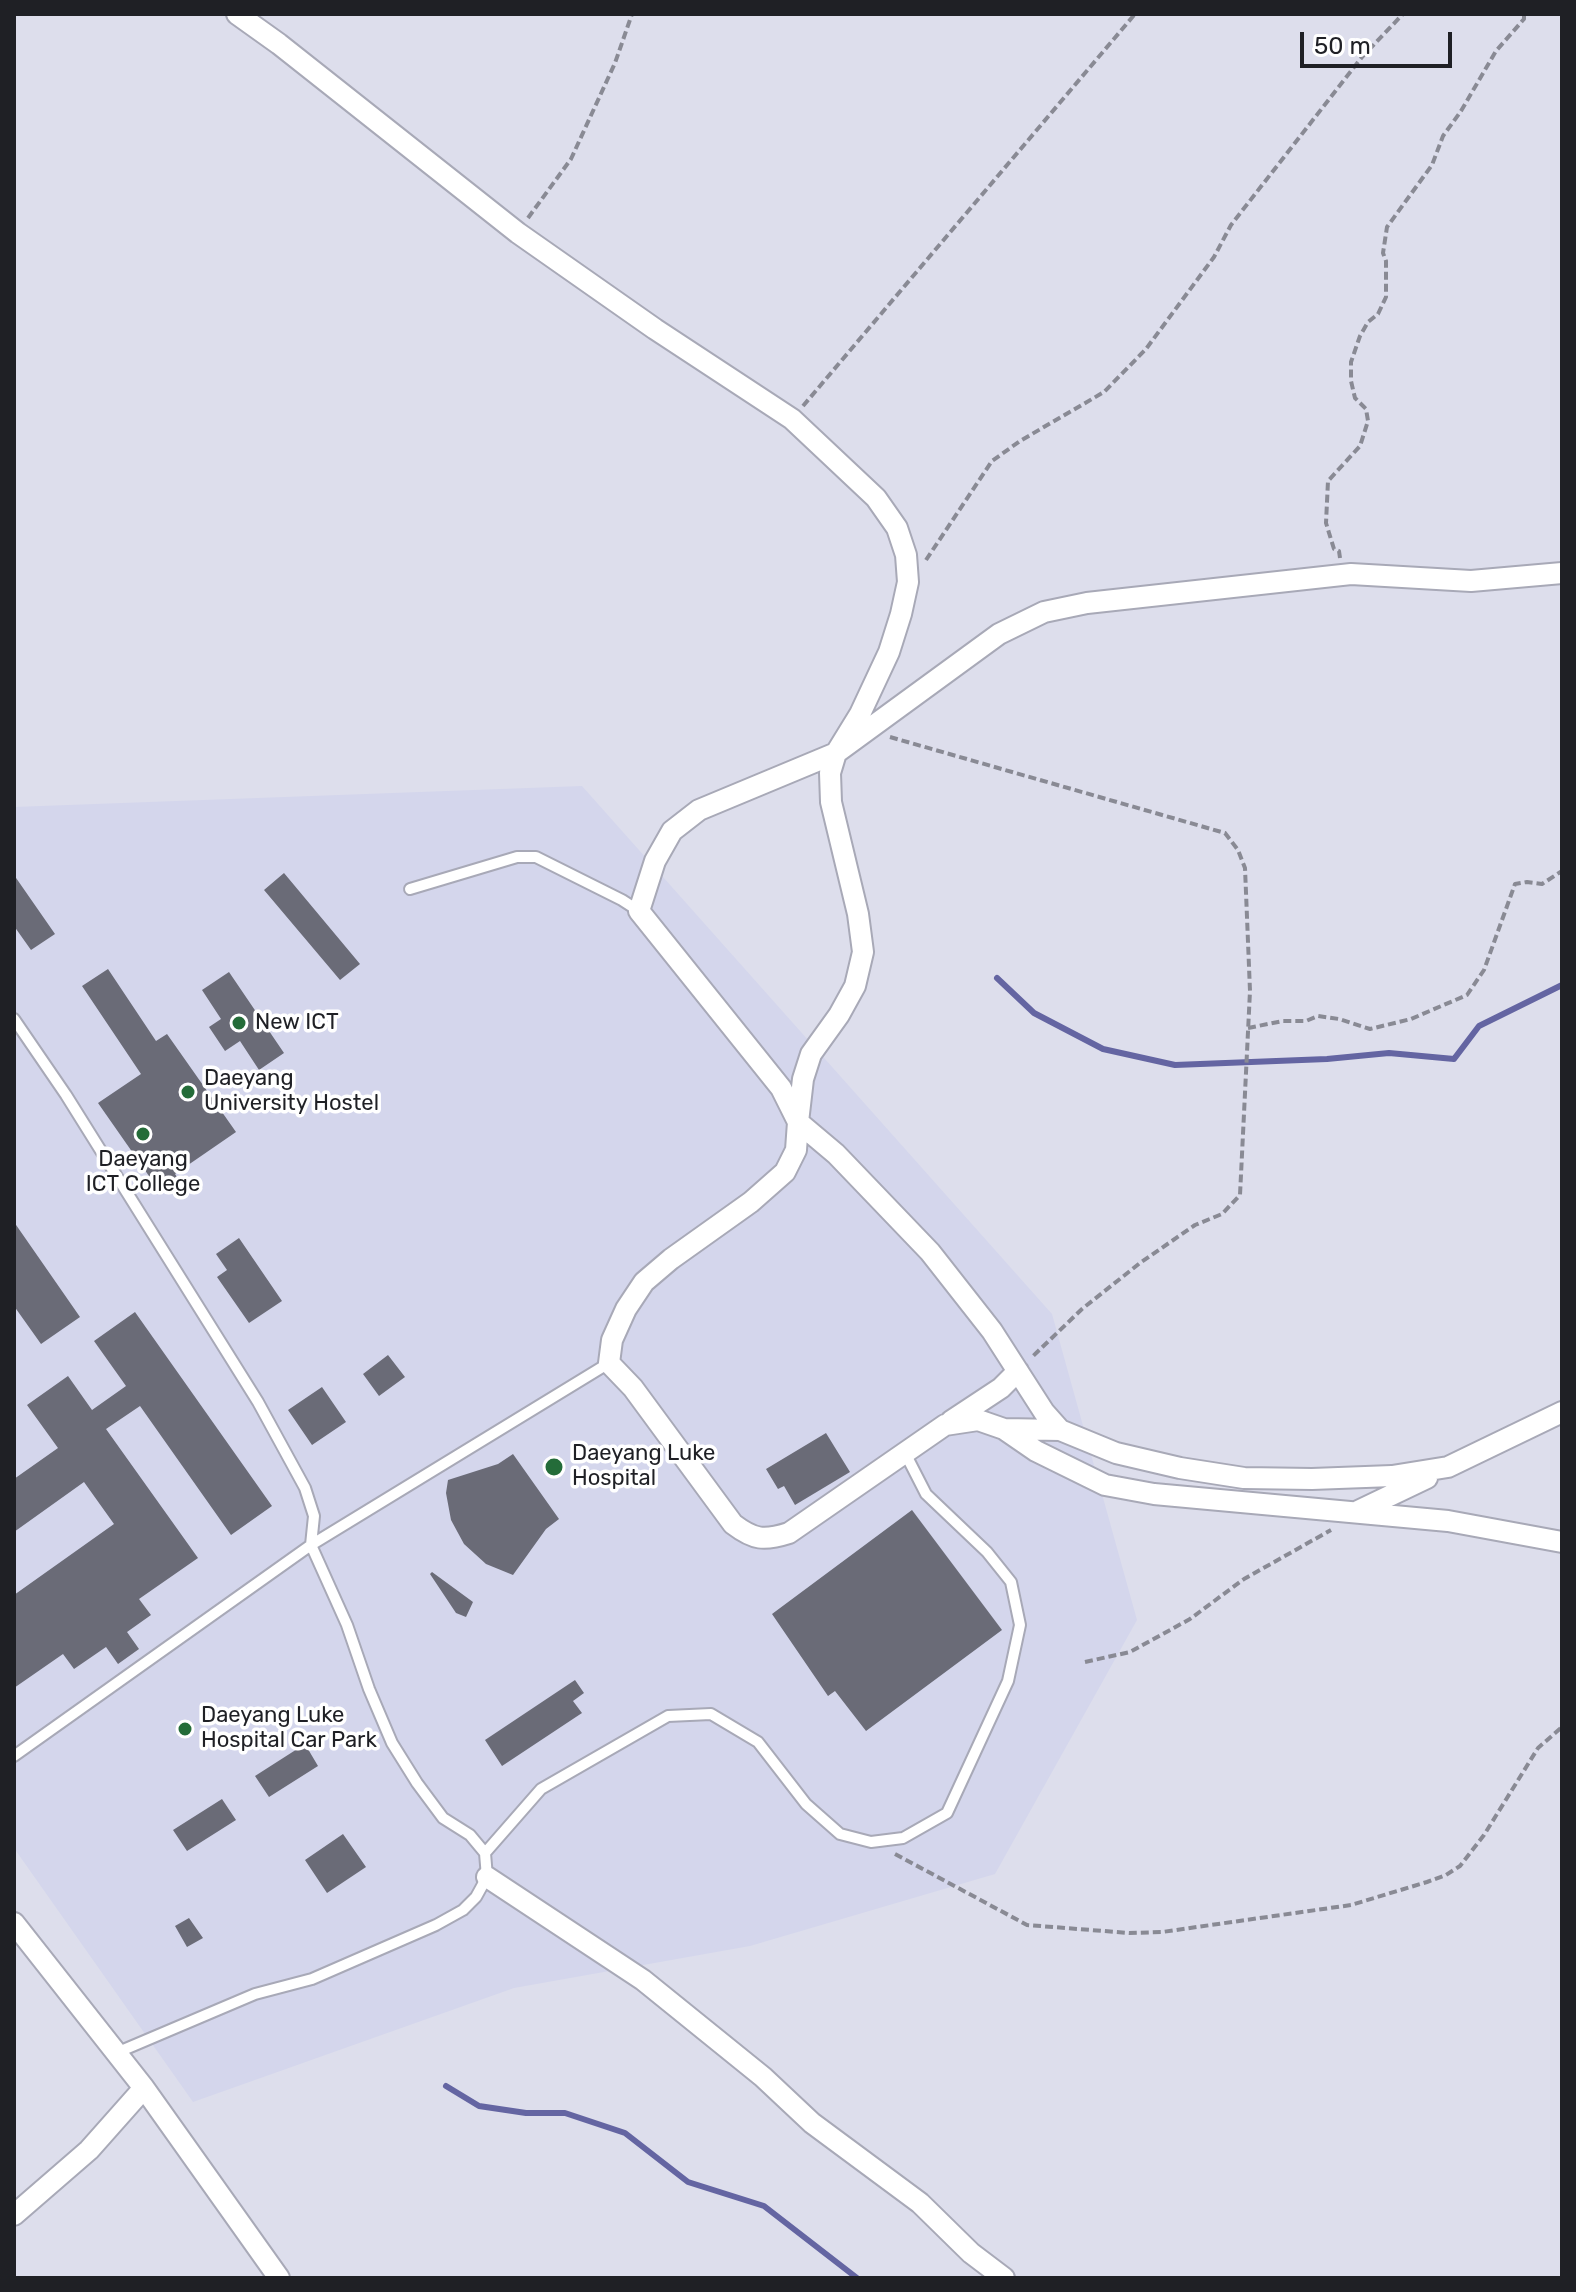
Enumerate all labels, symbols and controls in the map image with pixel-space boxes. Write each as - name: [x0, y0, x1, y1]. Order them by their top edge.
- scale bar: [1304, 16, 1456, 66]
- text: 50 m: [1314, 32, 1371, 60]
- place label: New ICT: [255, 1010, 339, 1036]
- marker: New ICT: [230, 1014, 248, 1032]
- place label: Daeyang University Hostel: [204, 1066, 379, 1118]
- marker: Daeyang University Hostel: [179, 1083, 197, 1101]
- marker: Daeyang ICT College: [134, 1125, 152, 1143]
- place label: Daeyang ICT College: [86, 1147, 200, 1198]
- place label: Daeyang Luke Hospital: [572, 1441, 715, 1492]
- marker: Daeyang Luke Hospital: [543, 1456, 565, 1478]
- place label: Daeyang Luke Hospital Car Park: [201, 1703, 377, 1754]
- marker: Daeyang Luke Hospital Car Park: [176, 1720, 194, 1738]

